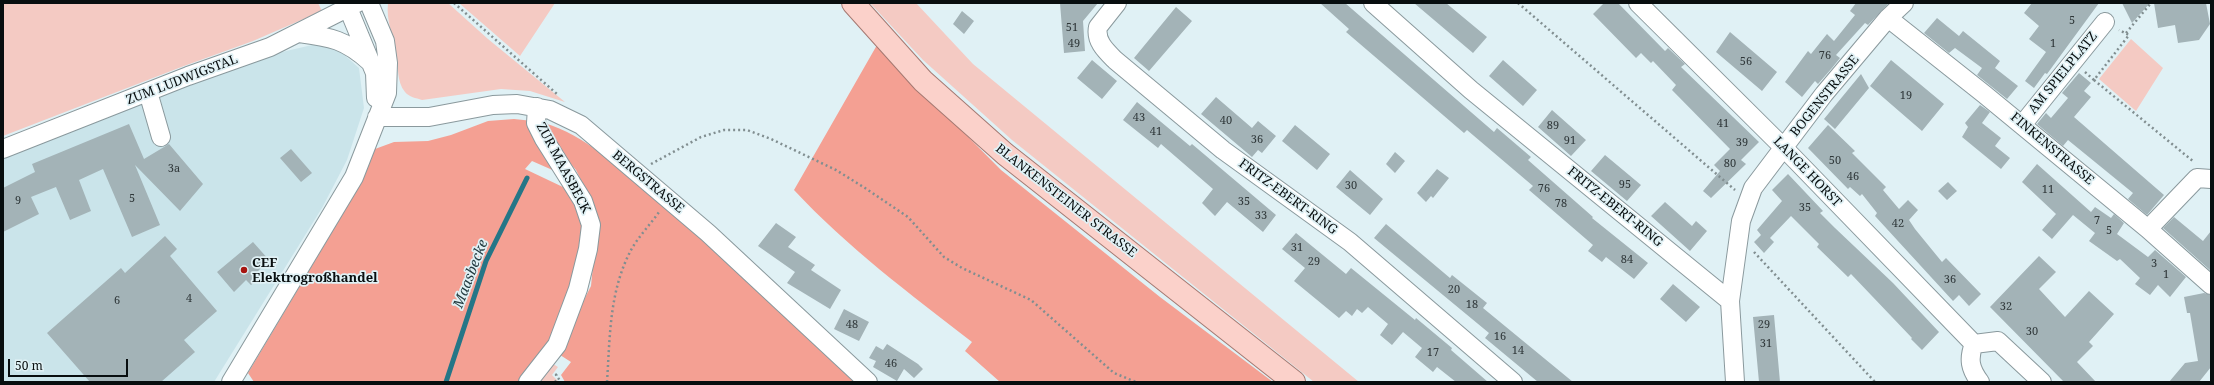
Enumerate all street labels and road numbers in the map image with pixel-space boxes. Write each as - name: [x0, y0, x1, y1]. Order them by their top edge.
- street label: AM SPIELPLATZ: [2025, 29, 2101, 117]
- street label: ZUM LUDWIGSTAL: [124, 52, 240, 108]
- street label: BOGENSTRASSE: [1787, 52, 1863, 140]
- street label: FINKENSTRASSE: [2007, 110, 2097, 188]
- street label: ZUR MAASBECK: [533, 120, 593, 216]
- street label: LANGE HORST: [1770, 134, 1844, 210]
- street label: BLANKENSTEINER STRASSE: [992, 141, 1140, 261]
- street label: BERGSTRASSE: [609, 147, 687, 217]
- street label: FRITZ-EBERT-RING: [1236, 156, 1340, 238]
- street label: FRITZ-EBERT-RING: [1564, 164, 1666, 250]

